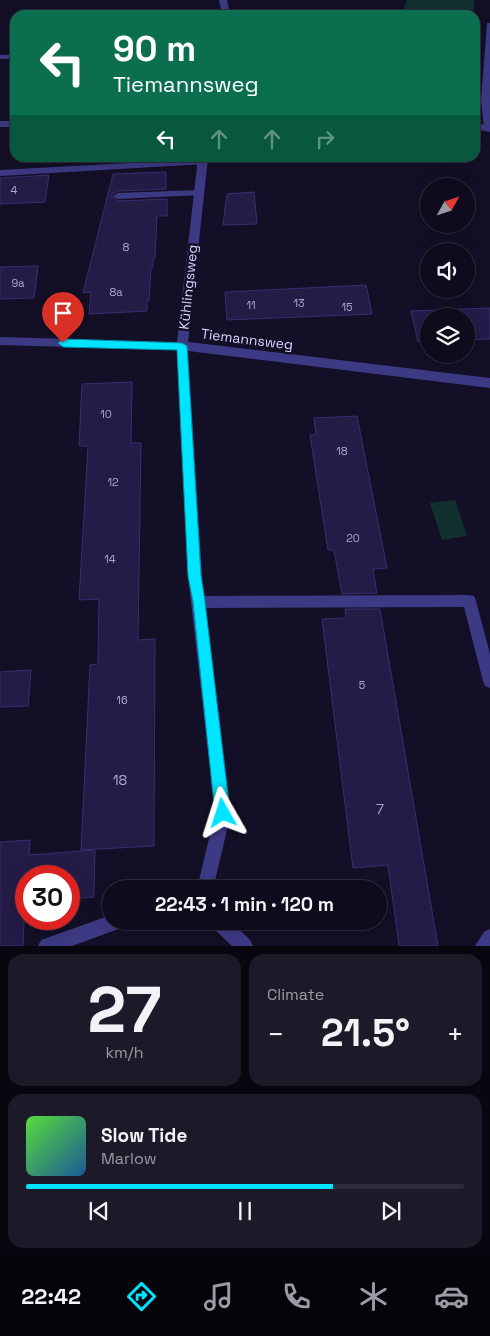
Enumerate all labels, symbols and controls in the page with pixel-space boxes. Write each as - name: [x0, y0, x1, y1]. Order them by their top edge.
- text: 90 m: [113, 27, 196, 71]
- icon: left: [30, 30, 95, 95]
- text: Tiemannsweg: [113, 70, 259, 98]
- icon: left: [152, 125, 180, 153]
- icon: ahead: [205, 125, 233, 153]
- icon: ahead: [258, 125, 286, 153]
- icon: right: [311, 125, 339, 153]
- north arrow: [420, 178, 475, 232]
- map controls: [420, 178, 475, 363]
- house number: 4: [11, 183, 18, 197]
- house number: 8: [123, 240, 130, 254]
- street label: Kühlingsweg: [175, 243, 201, 331]
- button: sound: [420, 243, 475, 298]
- house number: 9a: [11, 276, 25, 290]
- house number: 8a: [109, 285, 123, 299]
- pin: [42, 292, 84, 343]
- house number: 13: [293, 296, 305, 310]
- house number: 11: [246, 298, 256, 312]
- icon: arrive: [49, 299, 77, 327]
- house number: 15: [341, 300, 353, 314]
- button: layers: [420, 308, 475, 363]
- street label: Tiemannsweg: [200, 324, 294, 354]
- house number: 10: [100, 407, 112, 421]
- house number: 18: [336, 444, 348, 458]
- house number: 12: [107, 475, 119, 489]
- house number: 20: [346, 531, 360, 545]
- house number: 14: [104, 552, 116, 566]
- house number: 5: [359, 678, 366, 692]
- house number: 16: [116, 693, 128, 707]
- house number: 18: [113, 771, 128, 789]
- position arrow: [196, 786, 248, 838]
- house number: 7: [376, 800, 384, 818]
- speed limit sign: 30: [15, 865, 80, 930]
- text: 22:43 · 1 min · 120 m: [155, 892, 334, 917]
- text: 27: [88, 968, 161, 1051]
- text: Climate: [267, 984, 324, 1005]
- text: 21.5°: [321, 1009, 410, 1057]
- text: −: [267, 1016, 284, 1052]
- text: +: [447, 1016, 464, 1052]
- text: km/h: [105, 1042, 144, 1063]
- text: Slow Tide: [101, 1123, 187, 1148]
- text: Marlow: [101, 1148, 157, 1169]
- icon: previous: [85, 1197, 113, 1225]
- icon: pause: [231, 1197, 259, 1225]
- icon: next: [377, 1197, 405, 1225]
- icon: directions: [124, 1279, 159, 1314]
- icon: music: [201, 1279, 236, 1314]
- icon: phone: [279, 1279, 314, 1314]
- icon: climate: [356, 1279, 391, 1314]
- icon: car: [434, 1279, 469, 1314]
- text: 22:42: [21, 1282, 81, 1310]

